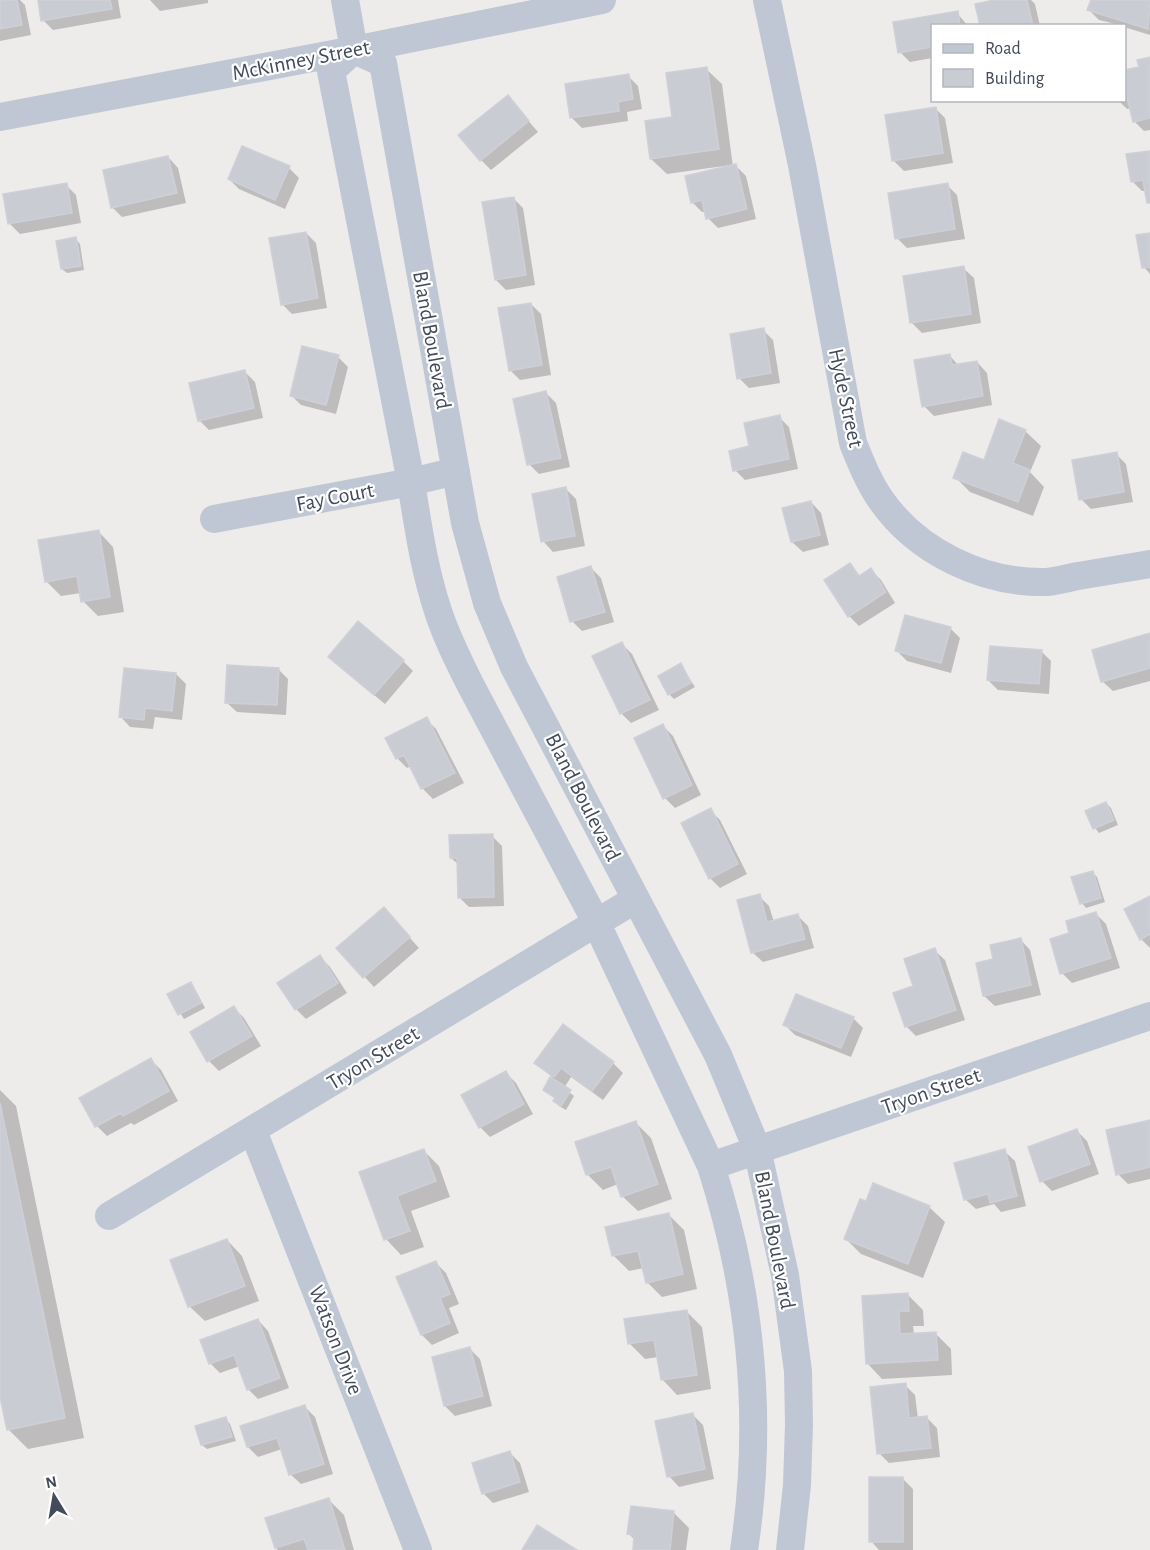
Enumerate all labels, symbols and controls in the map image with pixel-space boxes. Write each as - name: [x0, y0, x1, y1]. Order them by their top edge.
- legend: [931, 24, 1126, 102]
- street label: McKinney Street: [230, 36, 372, 84]
- text: Road: [985, 40, 1021, 58]
- text: Building: [985, 70, 1045, 88]
- street label: Bland Boulevard: [409, 269, 455, 411]
- street label: Hyde Street: [825, 347, 867, 449]
- street label: Fay Court: [294, 479, 376, 515]
- street label: Bland Boulevard: [541, 730, 625, 864]
- street label: Tryon Street: [323, 1022, 423, 1094]
- street label: Tryon Street: [879, 1064, 983, 1118]
- street label: Bland Boulevard: [751, 1169, 799, 1311]
- street label: Watson Drive: [305, 1282, 367, 1398]
- north arrow: [24, 1466, 84, 1526]
- text: N: [44, 1473, 58, 1491]

